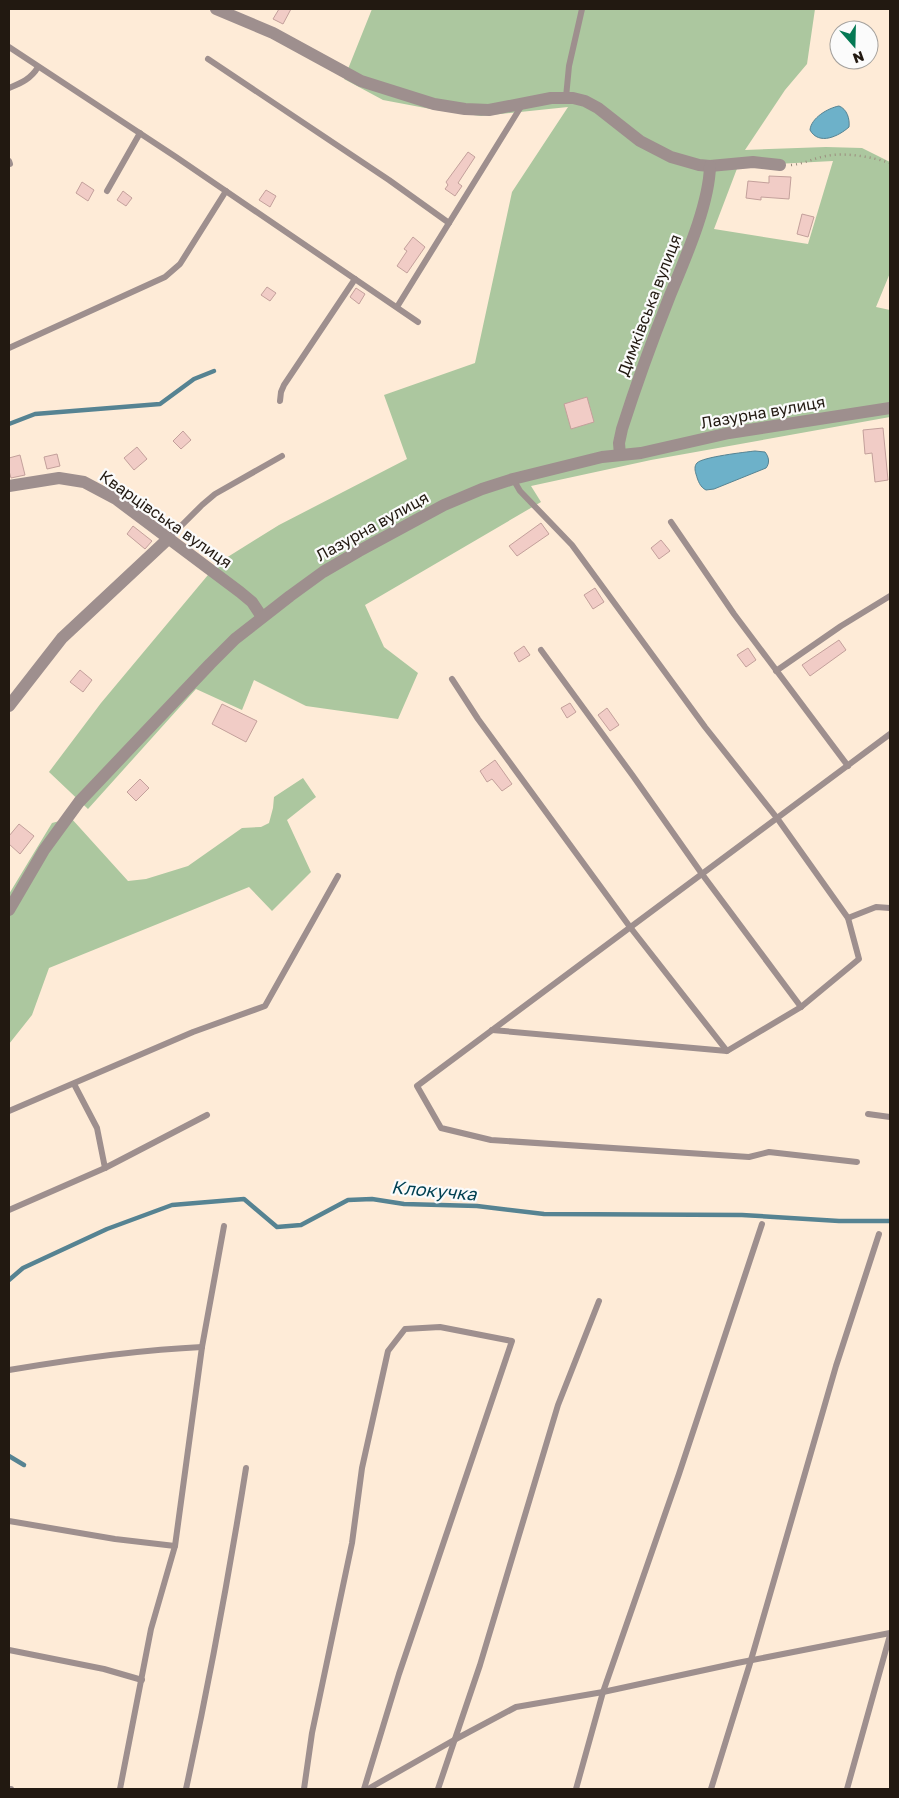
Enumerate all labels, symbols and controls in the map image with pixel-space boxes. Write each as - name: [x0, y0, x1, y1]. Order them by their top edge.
- north arrow: [829, 20, 879, 70]
- text: N: [851, 48, 867, 67]
- street label: Димківська вулиця: [613, 231, 685, 379]
- street label: Лазурна вулиця: [699, 391, 827, 433]
- street label: Кварцівська вулиця: [96, 466, 236, 572]
- street label: Лазурна вулиця: [312, 487, 432, 565]
- water label: Клокучка: [390, 1175, 478, 1205]

